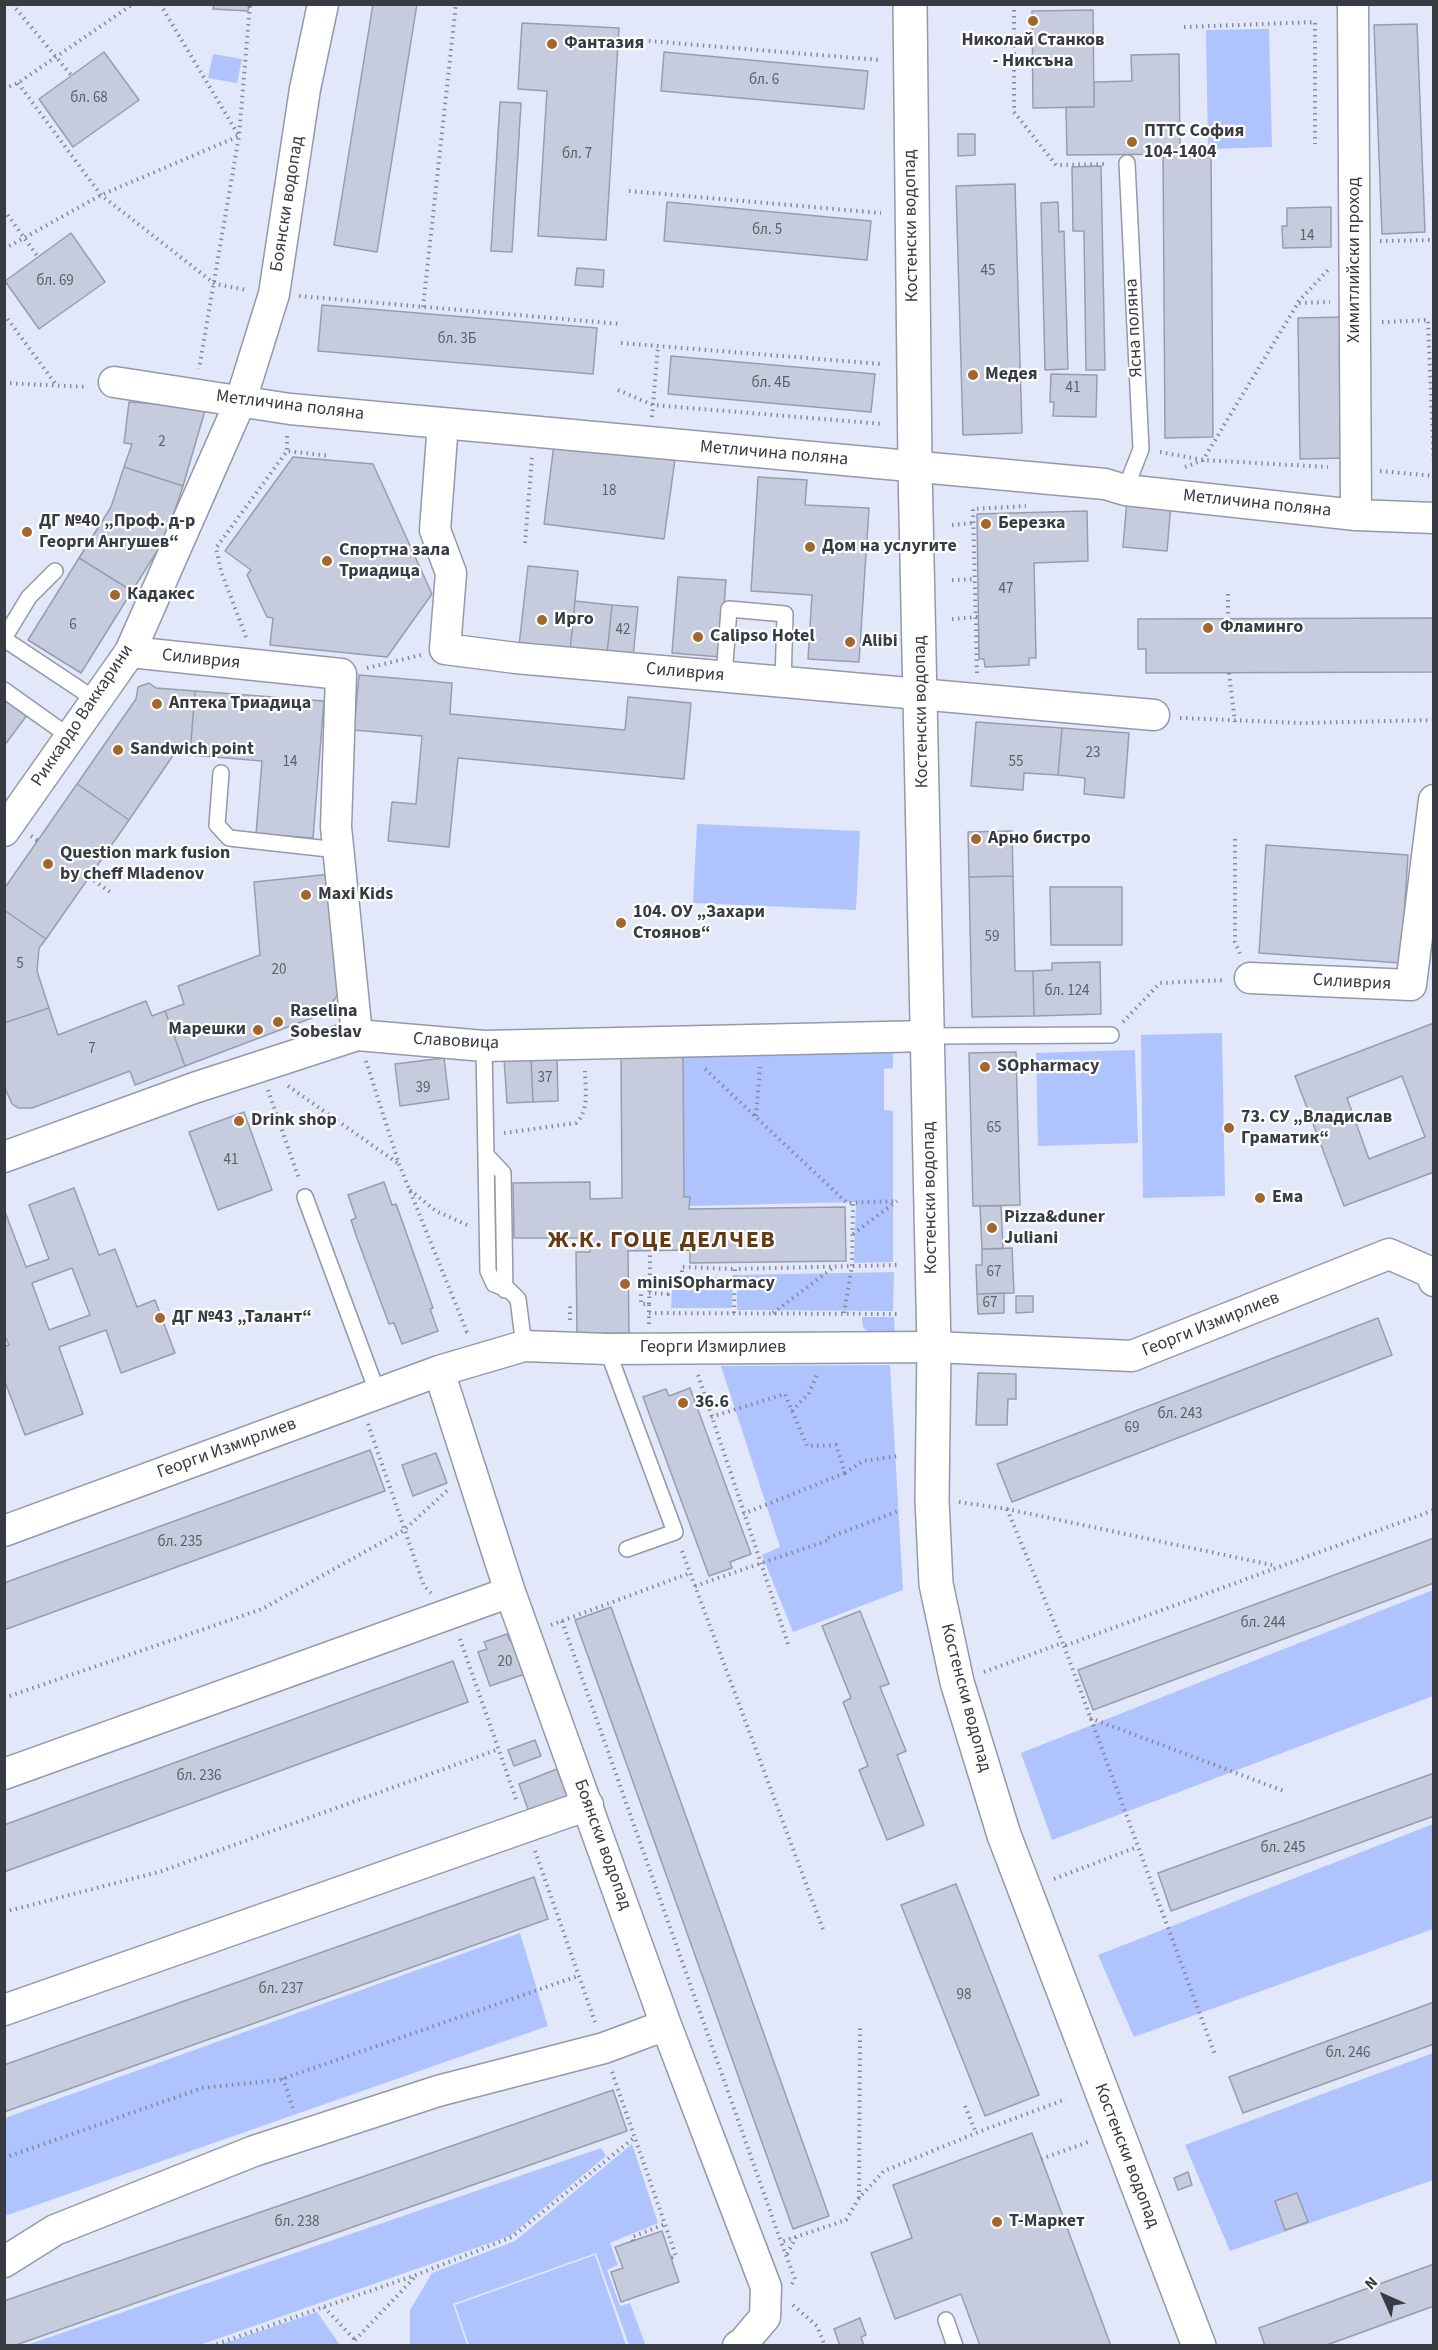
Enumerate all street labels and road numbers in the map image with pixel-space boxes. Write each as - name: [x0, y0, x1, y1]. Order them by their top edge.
- street label: Боянски водопад: [267, 135, 309, 273]
- street label: Костенски водопад: [900, 149, 924, 303]
- street label: Химитлийски проход: [1344, 177, 1366, 343]
- street label: Ясна поляна: [1122, 278, 1148, 378]
- street label: Метличина поляна: [215, 386, 365, 426]
- street label: Метличина поляна: [699, 437, 849, 471]
- street label: Метличина поляна: [1182, 485, 1332, 523]
- street label: Костенски водопад: [910, 635, 934, 789]
- street label: Риккардо Ваккарини: [27, 641, 139, 791]
- street label: Силиврия: [161, 645, 241, 675]
- street label: Силиврия: [645, 659, 725, 687]
- street label: Силиврия: [1312, 970, 1392, 996]
- street label: Славовица: [412, 1029, 500, 1055]
- street label: Костенски водопад: [919, 1121, 943, 1275]
- street label: Георги Измирлиев: [1139, 1288, 1283, 1362]
- street label: Георги Измирлиев: [640, 1337, 786, 1359]
- street label: Георги Измирлиев: [155, 1414, 299, 1484]
- street label: Костенски водопад: [935, 1621, 995, 1775]
- street label: Боянски водопад: [568, 1777, 636, 1913]
- street label: Костенски водопад: [1089, 2081, 1163, 2231]

